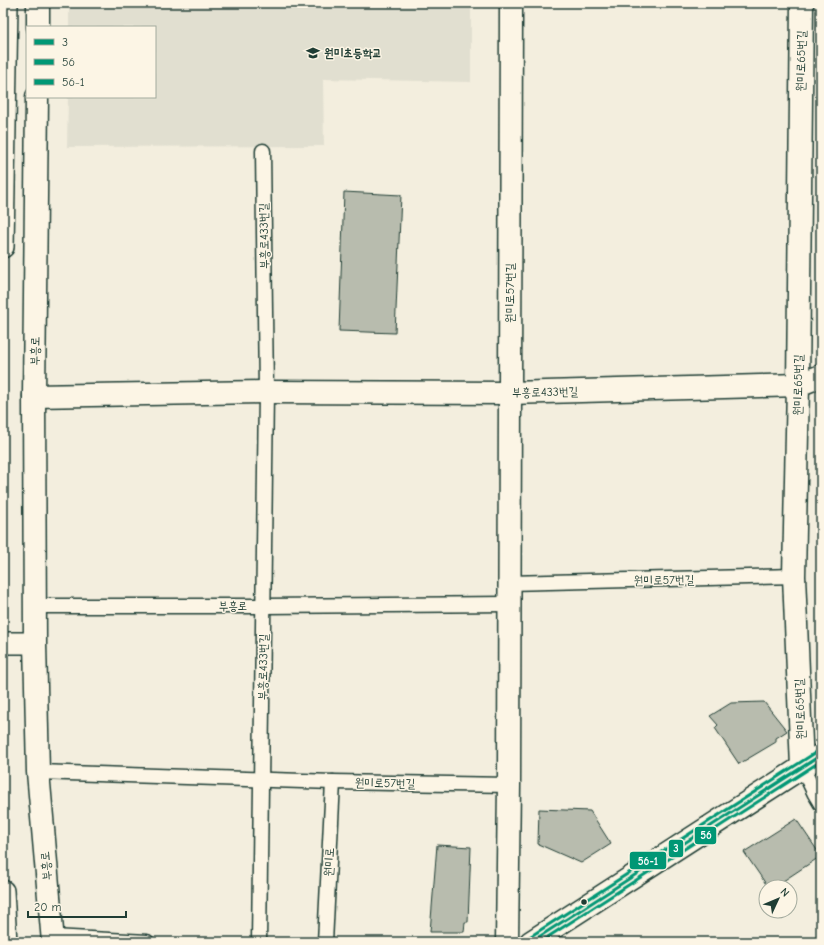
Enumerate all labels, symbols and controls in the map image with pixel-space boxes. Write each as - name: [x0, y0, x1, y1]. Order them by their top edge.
- legend: [26, 26, 156, 98]
- street label: 원미로65번길: [793, 30, 809, 92]
- text: 3: [62, 35, 68, 49]
- school or university icon: 원미초등학교: [305, 45, 321, 61]
- place label: 원미초등학교: [324, 46, 382, 60]
- text: 56: [62, 55, 75, 69]
- text: 56-1: [62, 75, 85, 89]
- street label: 부흥로433번길: [256, 202, 272, 269]
- street label: 원미로57번길: [503, 262, 517, 323]
- street label: 부흥로: [28, 336, 42, 366]
- street label: 원미로65번길: [790, 354, 806, 416]
- street label: 부흥로433번길: [512, 384, 579, 400]
- street label: 원미로57번길: [634, 572, 695, 588]
- street label: 부흥로: [219, 599, 247, 613]
- street label: 부흥로433번길: [255, 633, 271, 700]
- street label: 원미로65번길: [792, 678, 808, 740]
- street label: 원미로57번길: [355, 775, 416, 791]
- line badge: 56: [694, 826, 717, 845]
- text: 56: [700, 829, 712, 842]
- line badge: 3: [668, 839, 684, 858]
- text: 3: [673, 842, 679, 855]
- street label: 원미로: [321, 847, 337, 877]
- street label: 부흥로: [38, 851, 54, 881]
- line badge: 56-1: [629, 851, 667, 870]
- text: 56-1: [638, 855, 658, 868]
- north arrow: [758, 879, 798, 919]
- text: N: [778, 885, 792, 900]
- scale bar: [28, 893, 126, 919]
- unlabelled marker: [579, 897, 589, 907]
- text: 20 m: [34, 900, 62, 914]

